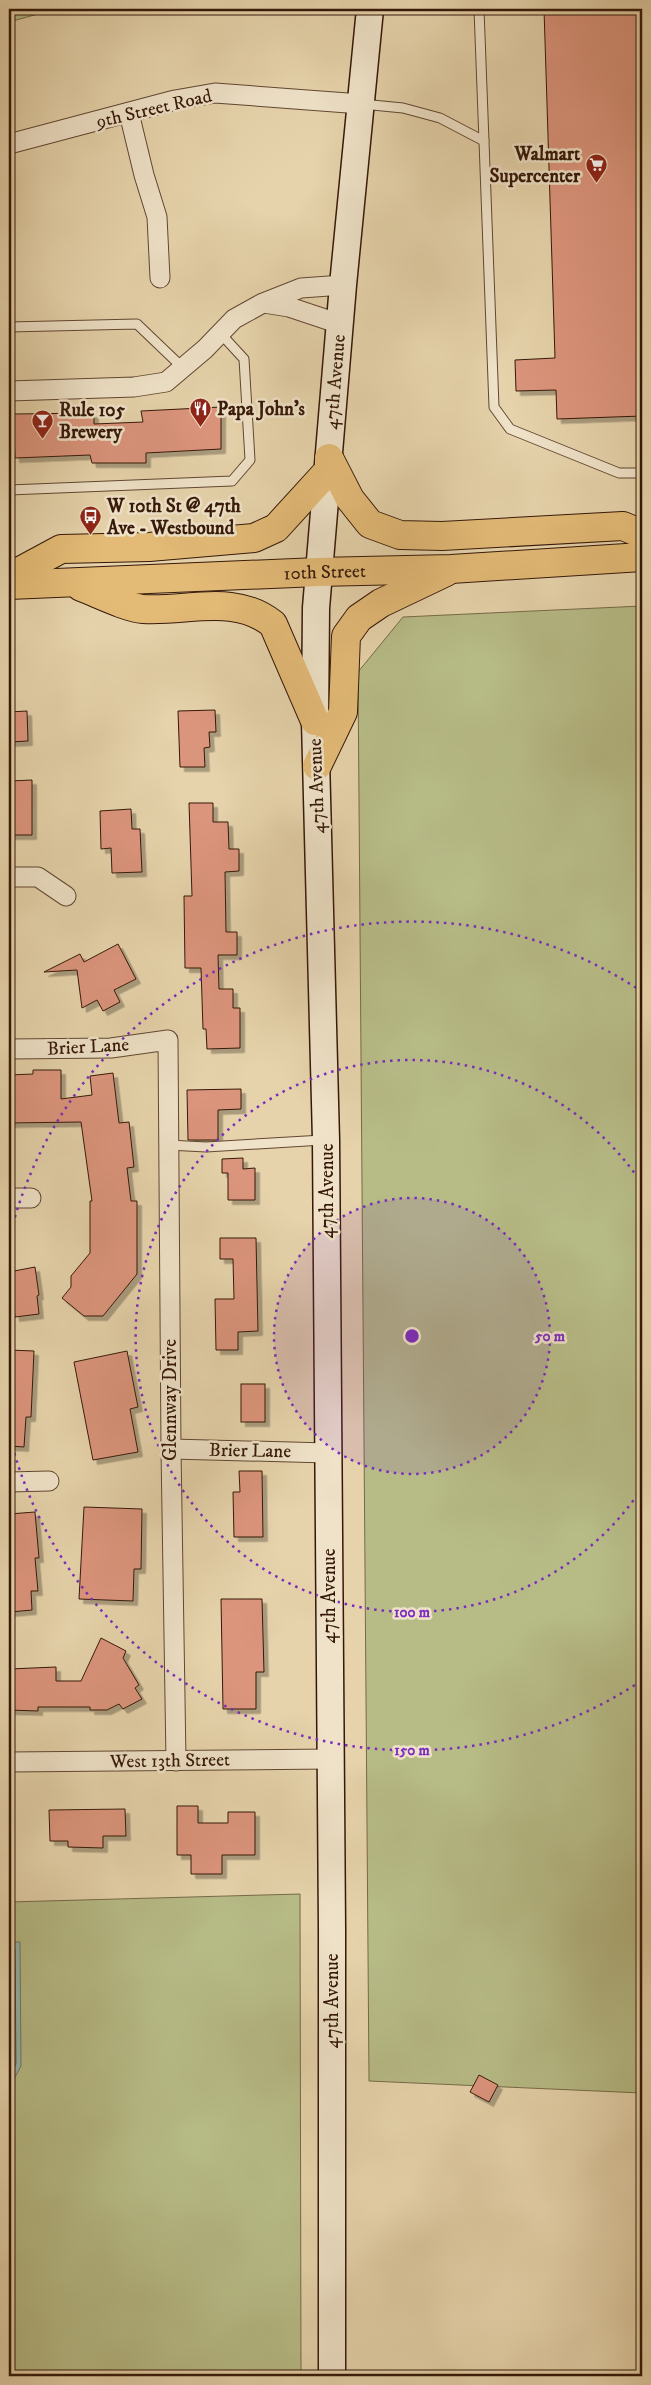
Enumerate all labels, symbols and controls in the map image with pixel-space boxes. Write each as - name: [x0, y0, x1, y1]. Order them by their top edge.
- street label: 9th Street Road: [93, 84, 215, 134]
- place label: Walmart Supercenter: [490, 143, 581, 188]
- supermarket icon: Walmart Supercenter: [584, 153, 608, 184]
- street label: 47th Avenue: [319, 333, 350, 430]
- restaurant icon: Papa John's: [189, 397, 213, 428]
- place label: Papa John's: [217, 398, 305, 421]
- place label: Rule 105 Brewery: [59, 399, 126, 444]
- bar icon: Rule 105 Brewery: [31, 409, 55, 440]
- place label: W 10th St @ 47th Ave - Westbound: [106, 495, 242, 540]
- bus stop icon: W 10th St @ 47th Ave - Westbound: [79, 505, 103, 536]
- street label: 10th Street: [283, 559, 366, 585]
- street label: 47th Avenue: [304, 738, 330, 834]
- street label: Brier Lane: [46, 1033, 130, 1061]
- street label: 47th Avenue: [316, 1143, 339, 1239]
- centre of rings: [403, 1327, 421, 1345]
- text: 50 m: [534, 1327, 566, 1346]
- street label: Glennway Drive: [159, 1339, 182, 1461]
- street label: Brier Lane: [209, 1439, 292, 1463]
- street label: 47th Avenue: [318, 1548, 341, 1644]
- text: 100 m: [394, 1603, 431, 1622]
- text: 150 m: [394, 1741, 430, 1760]
- street label: West 13th Street: [109, 1748, 230, 1774]
- street label: 47th Avenue: [321, 1953, 344, 2049]

